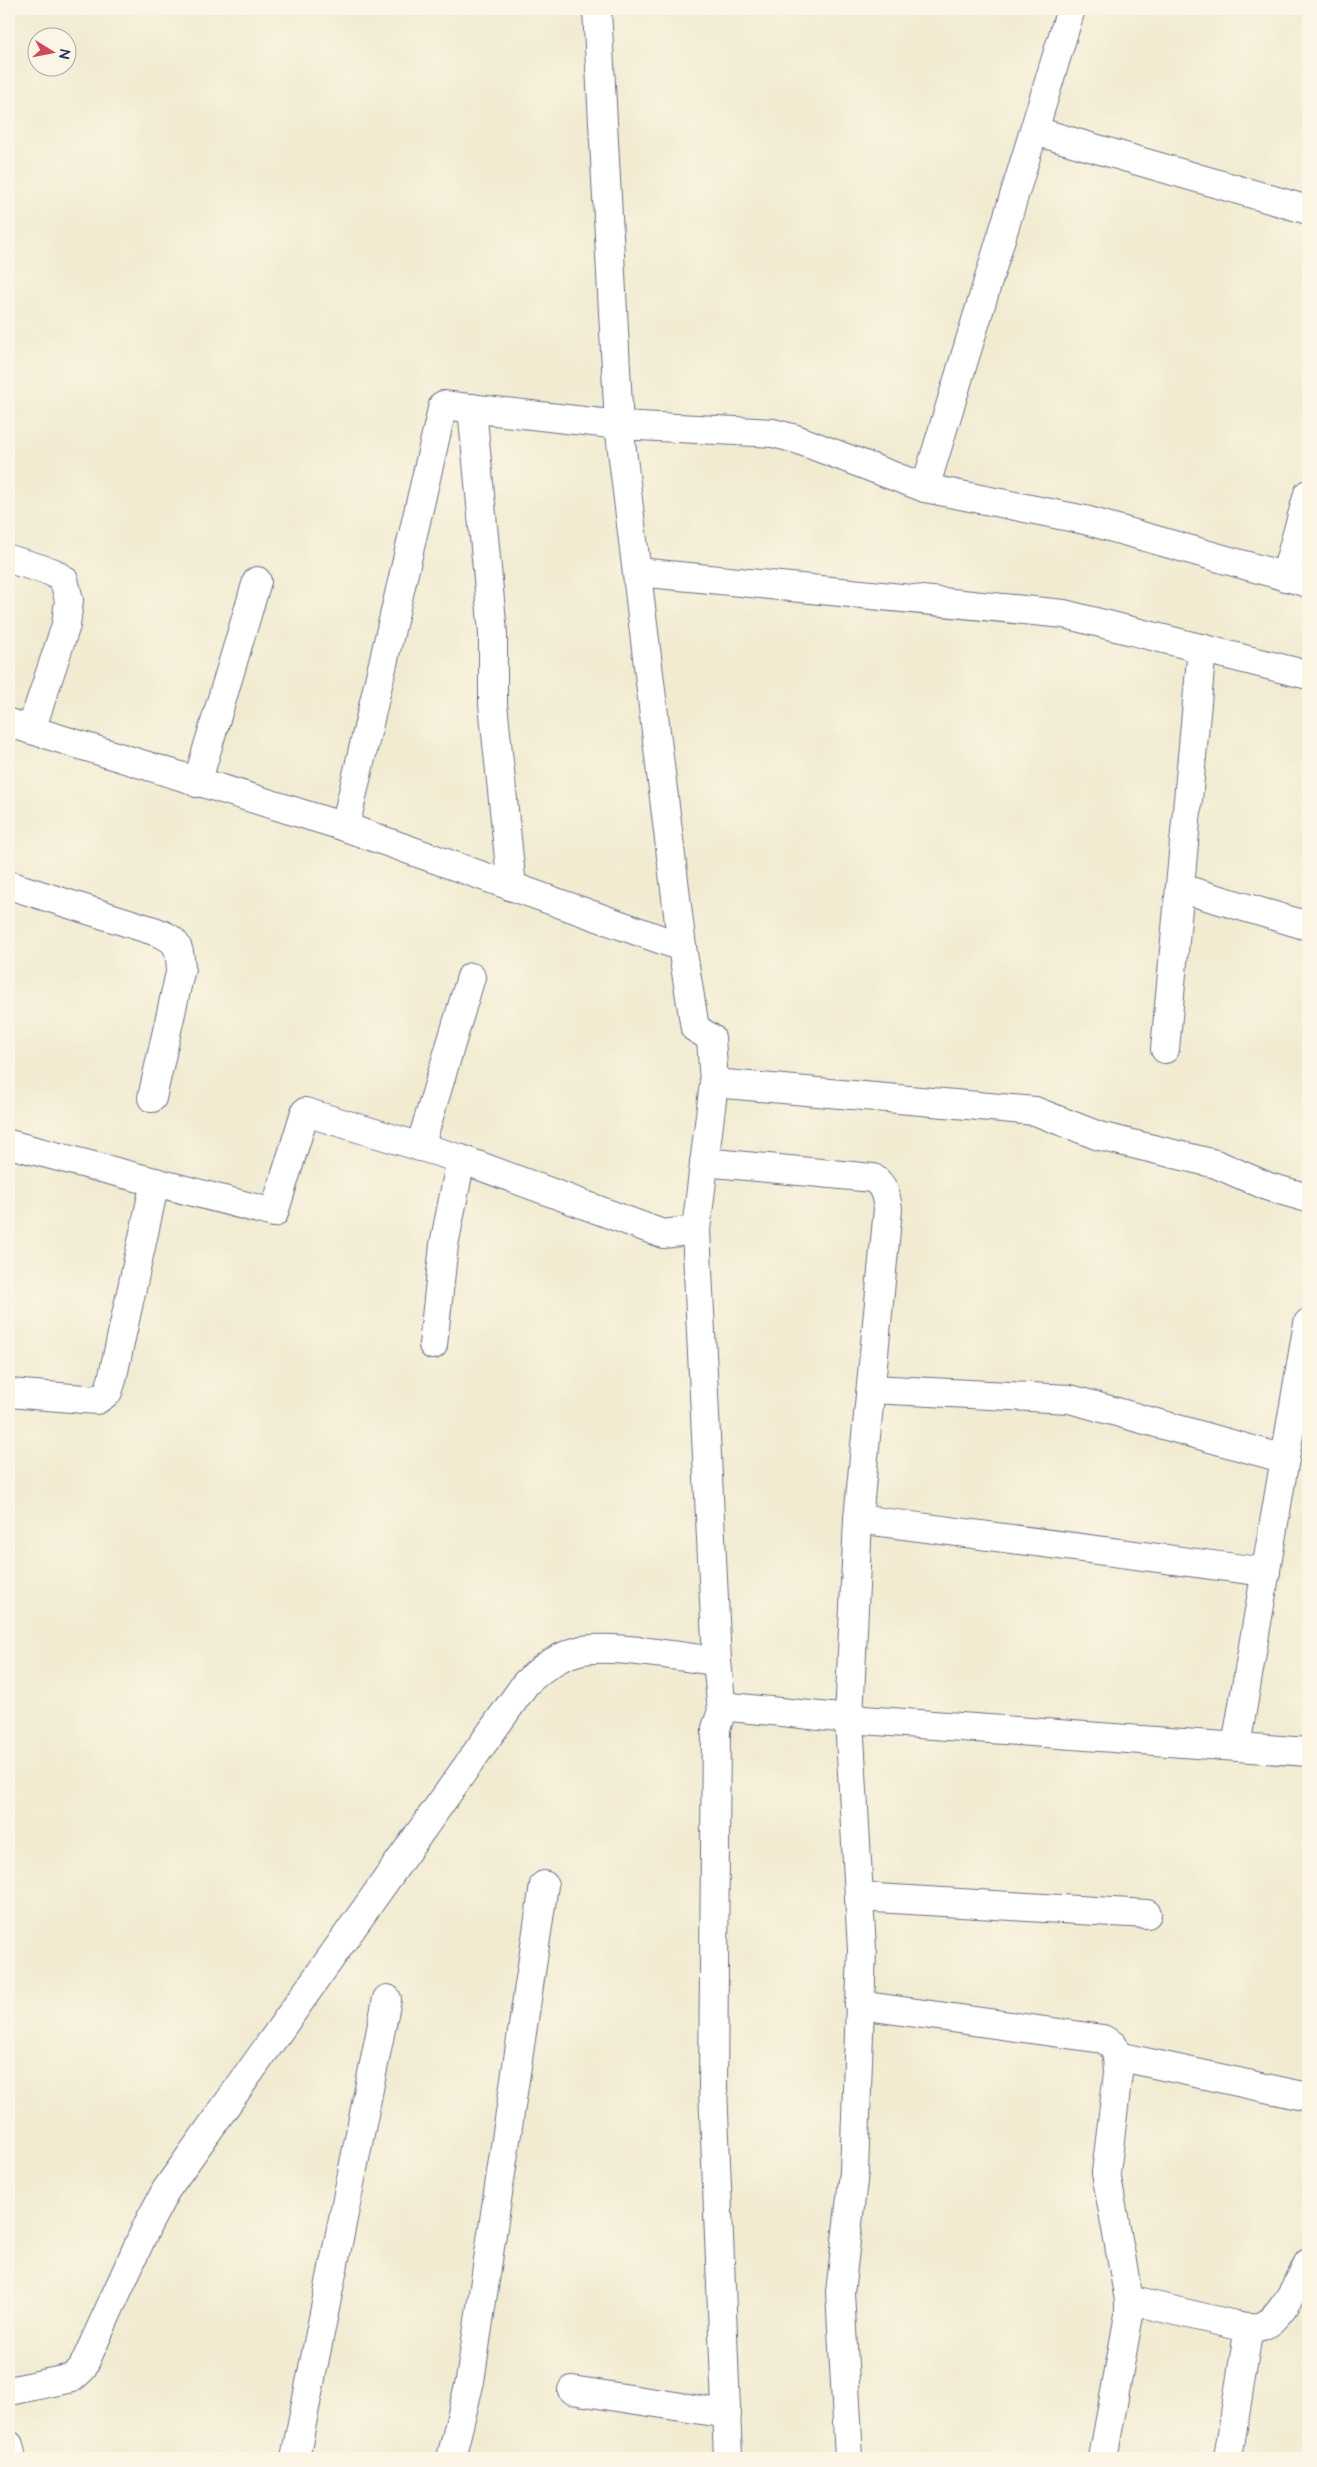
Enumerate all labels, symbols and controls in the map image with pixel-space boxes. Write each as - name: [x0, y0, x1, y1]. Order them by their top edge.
- north arrow: [28, 28, 78, 78]
- text: N: [53, 48, 74, 60]

